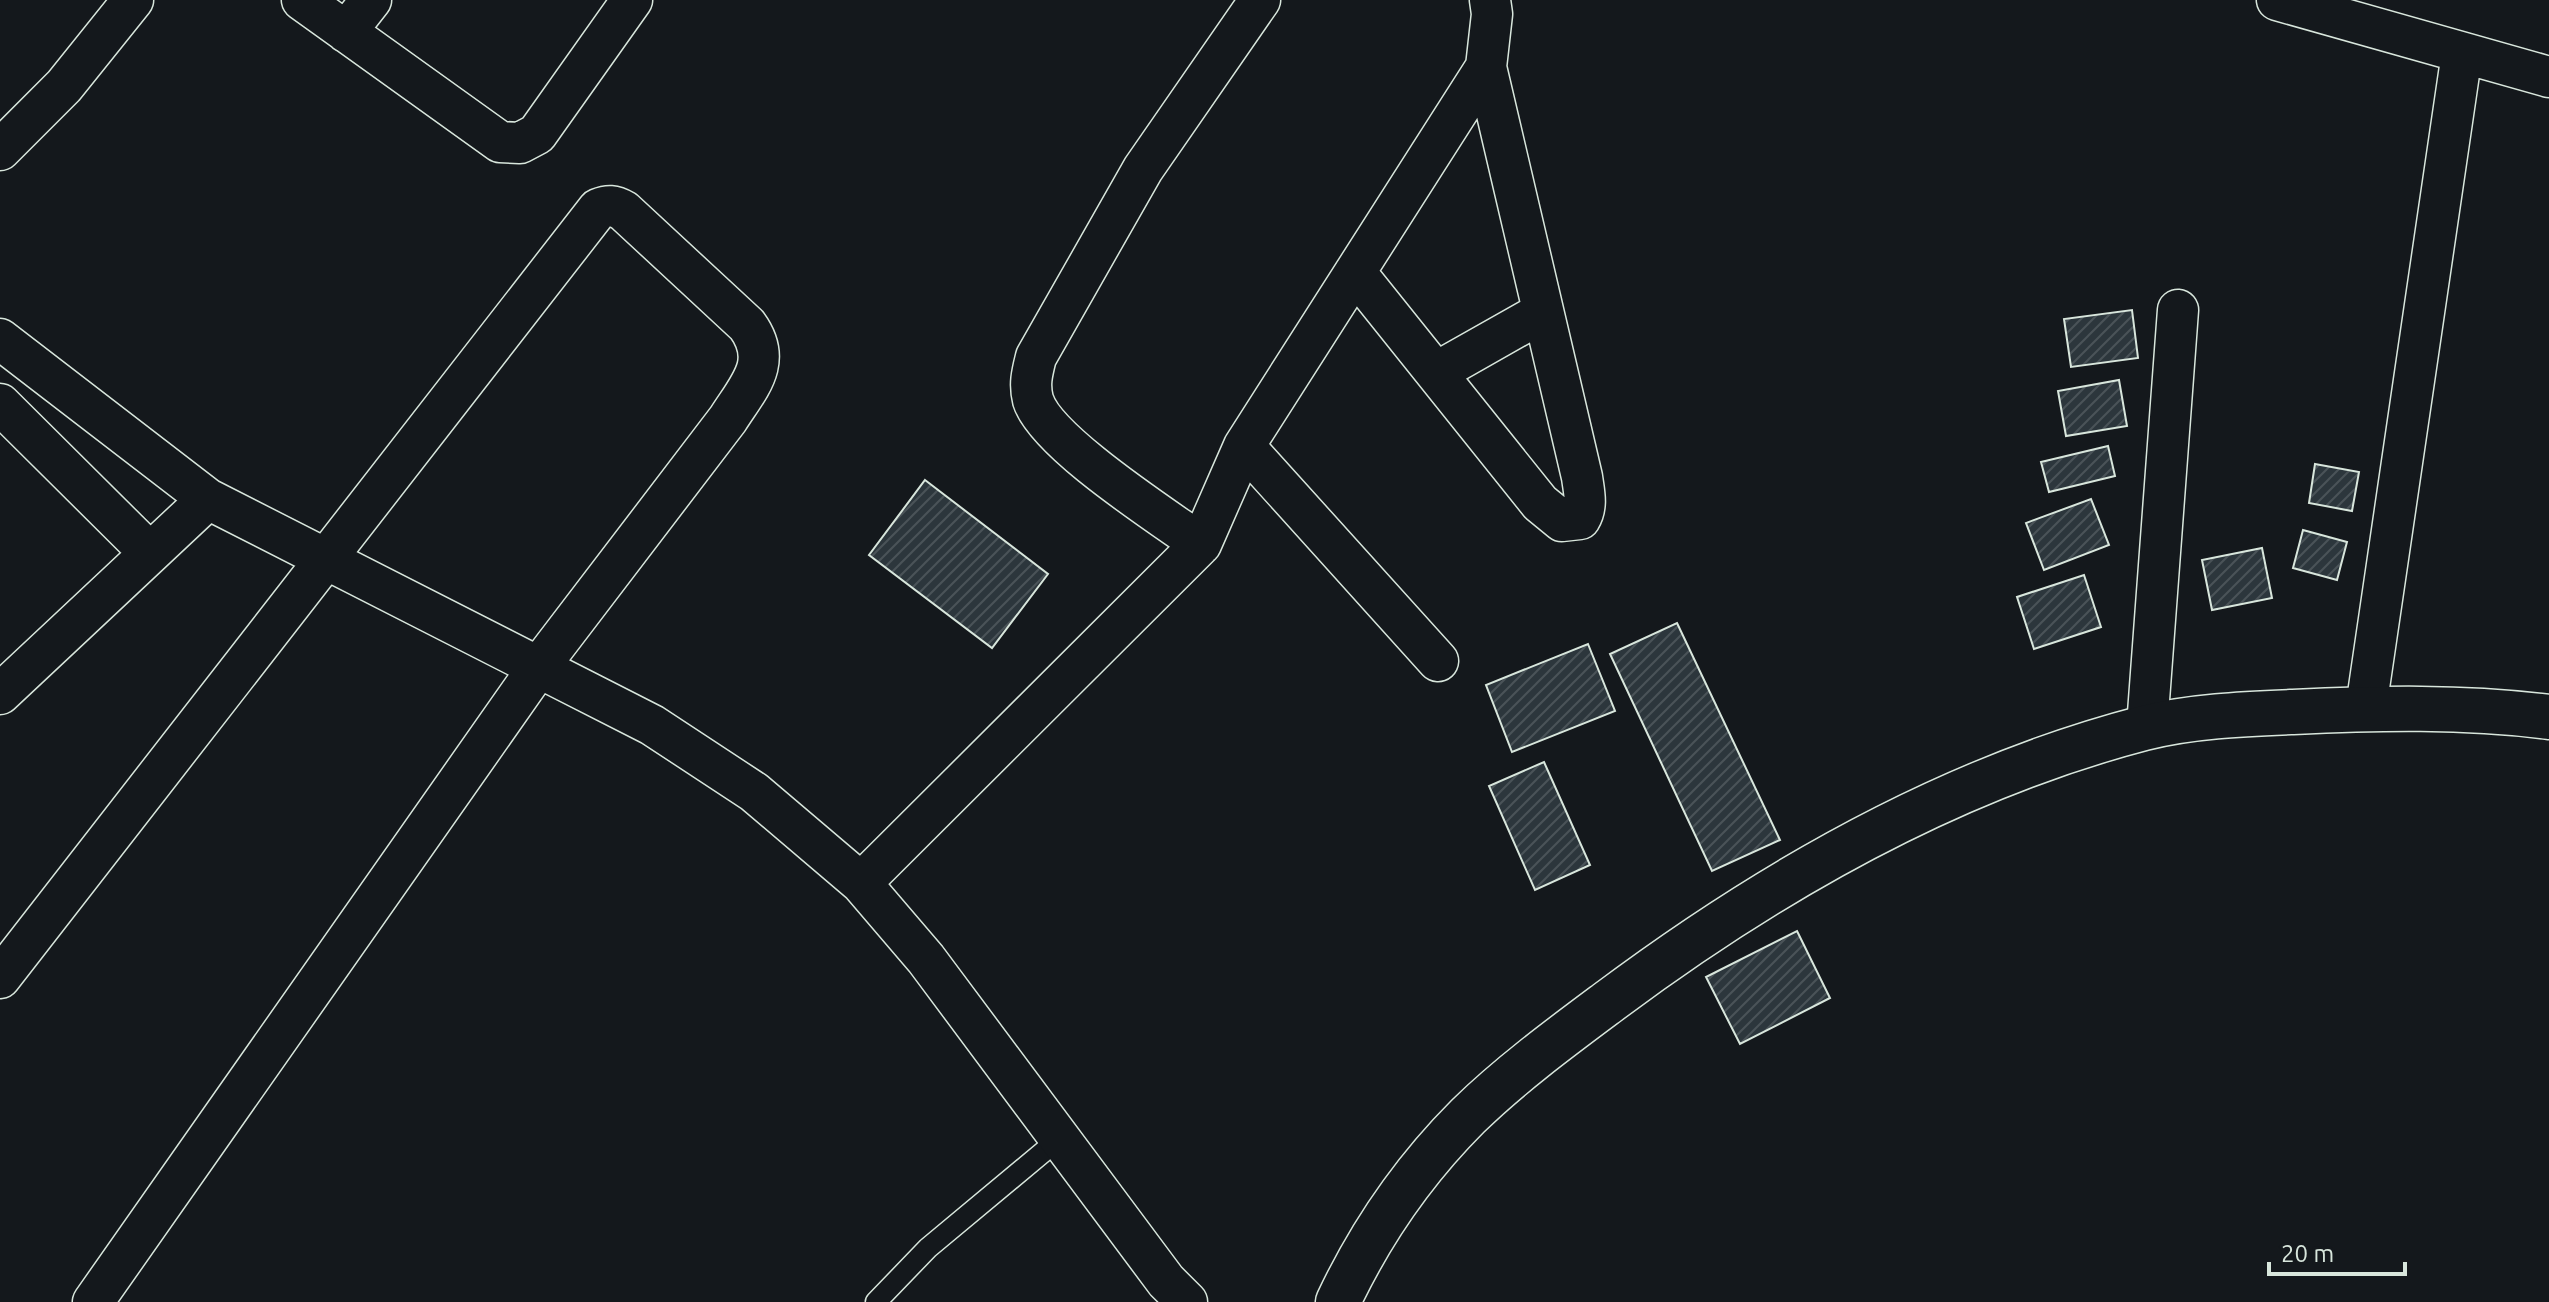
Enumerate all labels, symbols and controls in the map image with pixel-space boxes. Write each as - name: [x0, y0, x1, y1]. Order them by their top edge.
- scale bar: [2269, 1226, 2405, 1276]
- text: 20 m: [2281, 1240, 2334, 1267]

